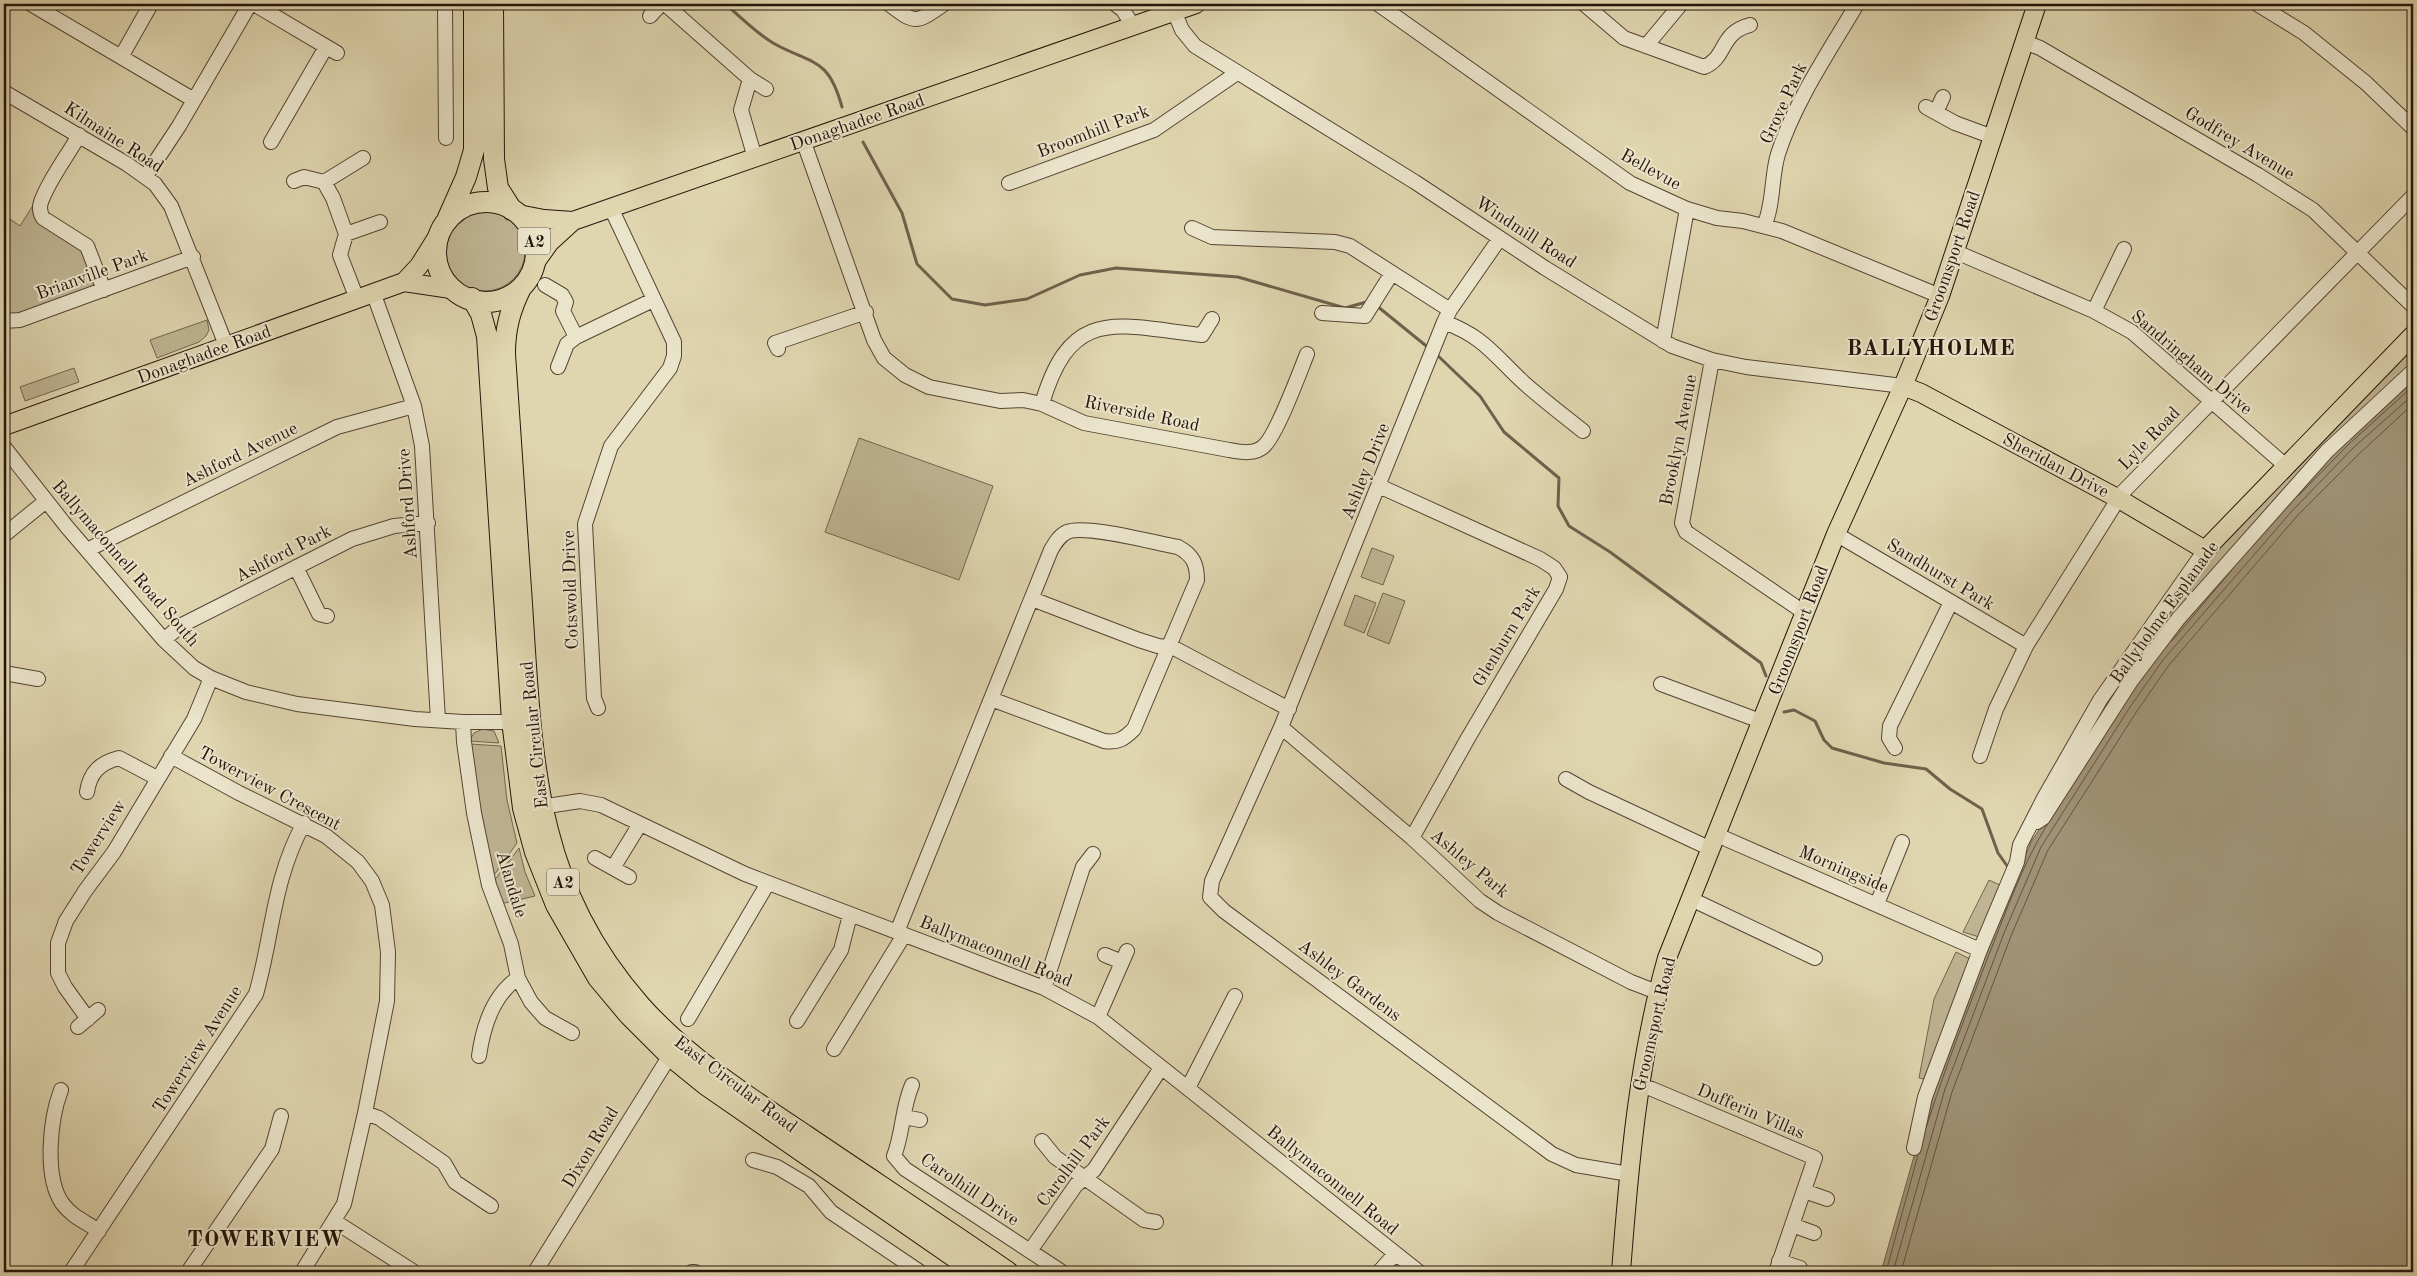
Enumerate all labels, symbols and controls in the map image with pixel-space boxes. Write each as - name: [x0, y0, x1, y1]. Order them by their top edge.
- street label: Grove Park: [1757, 60, 1811, 147]
- street label: Donaghadee Road: [788, 91, 927, 154]
- street label: Kilmaine Road: [61, 99, 166, 177]
- street label: Broomhill Park: [1035, 102, 1152, 162]
- street label: Godfrey Avenue: [2181, 104, 2298, 184]
- street label: Bellevue: [1617, 146, 1684, 194]
- street label: Groomsport Road: [1922, 188, 1984, 324]
- street label: Windmill Road: [1472, 194, 1579, 272]
- road number: A2: [518, 228, 550, 255]
- street label: Brianville Park: [34, 246, 151, 304]
- street label: Sandringham Drive: [2127, 307, 2255, 419]
- street label: Donaghadee Road: [135, 322, 274, 388]
- district label: BALLYHOLME: [1846, 338, 2016, 360]
- street label: Brooklyn Avenue: [1657, 373, 1701, 507]
- street label: Riverside Road: [1082, 393, 1201, 435]
- street label: Lyle Road: [2115, 404, 2184, 474]
- street label: Ashford Avenue: [180, 419, 301, 490]
- street label: Ashley Drive: [1338, 421, 1393, 522]
- street label: Sheridan Drive: [1999, 430, 2112, 501]
- street label: Ashford Drive: [395, 448, 421, 560]
- street label: Ballymaconnell Road South: [48, 477, 202, 650]
- street label: Ashford Park: [233, 522, 334, 586]
- street label: Cotswold Drive: [560, 530, 582, 650]
- street label: Sandhurst Park: [1883, 536, 1997, 614]
- street label: Ballyholme Esplanade: [2107, 538, 2222, 687]
- street label: Groomsport Road: [1766, 563, 1832, 698]
- street label: Glenburn Park: [1470, 583, 1544, 690]
- street label: East Circular Road: [518, 660, 552, 810]
- street label: Towerview Crescent: [195, 744, 344, 834]
- street label: Towerview: [68, 797, 130, 878]
- street label: Ashley Park: [1427, 826, 1512, 902]
- street label: Morningside: [1796, 843, 1891, 897]
- street label: Alandale: [492, 849, 530, 920]
- road number: A2: [547, 869, 579, 896]
- street label: Ballymaconnell Road: [917, 913, 1075, 991]
- street label: Ashley Gardens: [1295, 936, 1404, 1025]
- street label: Groomsport Road: [1631, 955, 1679, 1093]
- street label: Towerview Avenue: [150, 983, 246, 1116]
- street label: East Circular Road: [671, 1033, 800, 1137]
- street label: Dufferin Villas: [1694, 1081, 1807, 1143]
- street label: Dixon Road: [560, 1104, 622, 1191]
- street label: Carolhill Park: [1034, 1113, 1114, 1210]
- street label: Ballymaconnell Road: [1263, 1122, 1401, 1239]
- street label: Carolhill Drive: [917, 1150, 1022, 1229]
- district label: TOWERVIEW: [187, 1229, 345, 1251]

